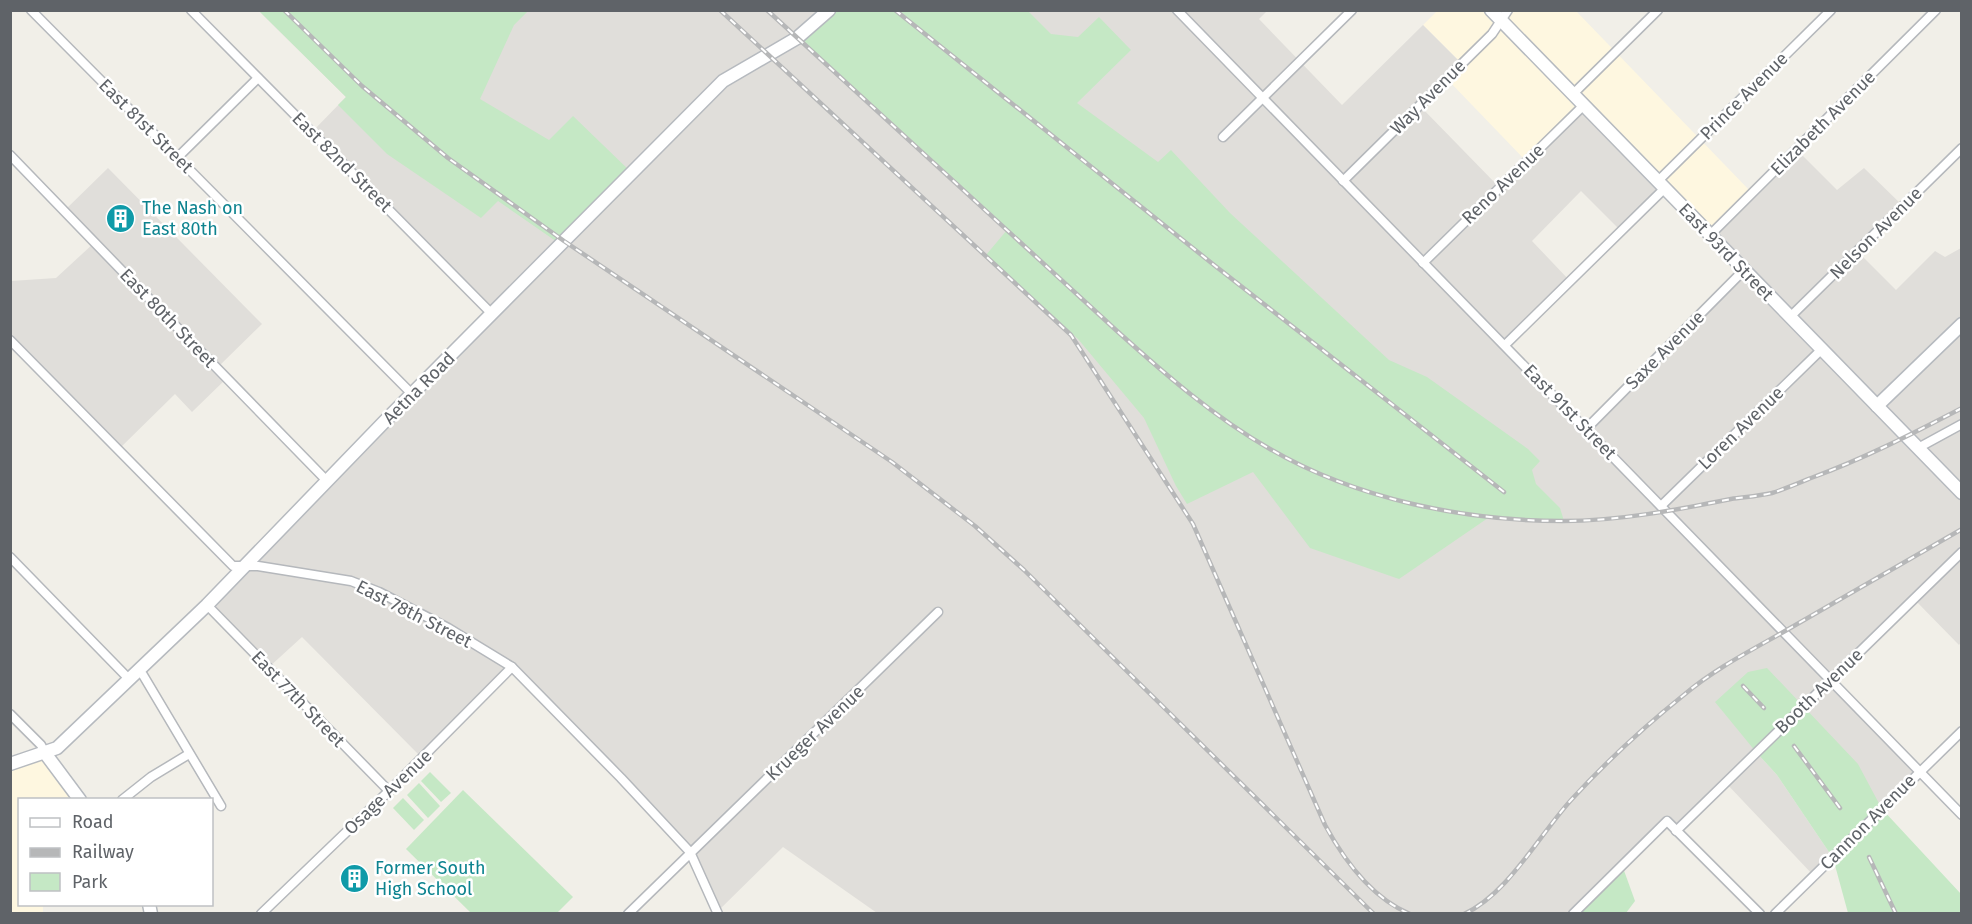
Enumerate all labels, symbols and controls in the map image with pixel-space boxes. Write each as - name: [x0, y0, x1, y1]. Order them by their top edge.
- street label: Prince Avenue: [1695, 47, 1793, 145]
- street label: Way Avenue: [1386, 55, 1470, 139]
- street label: Elizabeth Avenue: [1766, 66, 1880, 180]
- street label: East 81st Street: [94, 74, 198, 178]
- street label: East 82nd Street: [287, 107, 397, 217]
- street label: Reno Avenue: [1457, 139, 1549, 229]
- street label: Nelson Avenue: [1825, 182, 1927, 284]
- place label: The Nash on East 80th: [142, 197, 243, 240]
- street label: East 93rd Street: [1674, 198, 1779, 306]
- building icon: The Nash on East 80th: [105, 202, 137, 234]
- street label: East 80th Street: [115, 264, 221, 373]
- street label: Saxe Avenue: [1621, 306, 1709, 394]
- street label: Aetna Road: [378, 347, 460, 429]
- street label: East 91st Street: [1519, 360, 1621, 465]
- street label: Loren Avenue: [1694, 382, 1788, 474]
- street label: East 78th Street: [352, 575, 476, 653]
- street label: Booth Avenue: [1771, 644, 1867, 738]
- street label: East 77th Street: [247, 646, 350, 752]
- street label: Krueger Avenue: [761, 681, 869, 785]
- street label: Osage Avenue: [339, 745, 437, 839]
- street label: Cannon Avenue: [1816, 770, 1920, 874]
- legend: [18, 798, 213, 906]
- text: Road: [72, 811, 114, 833]
- text: Railway: [72, 841, 134, 863]
- place label: Former South High School: [375, 857, 485, 900]
- building icon: Former South High School: [338, 862, 370, 894]
- text: Park: [72, 871, 108, 893]

